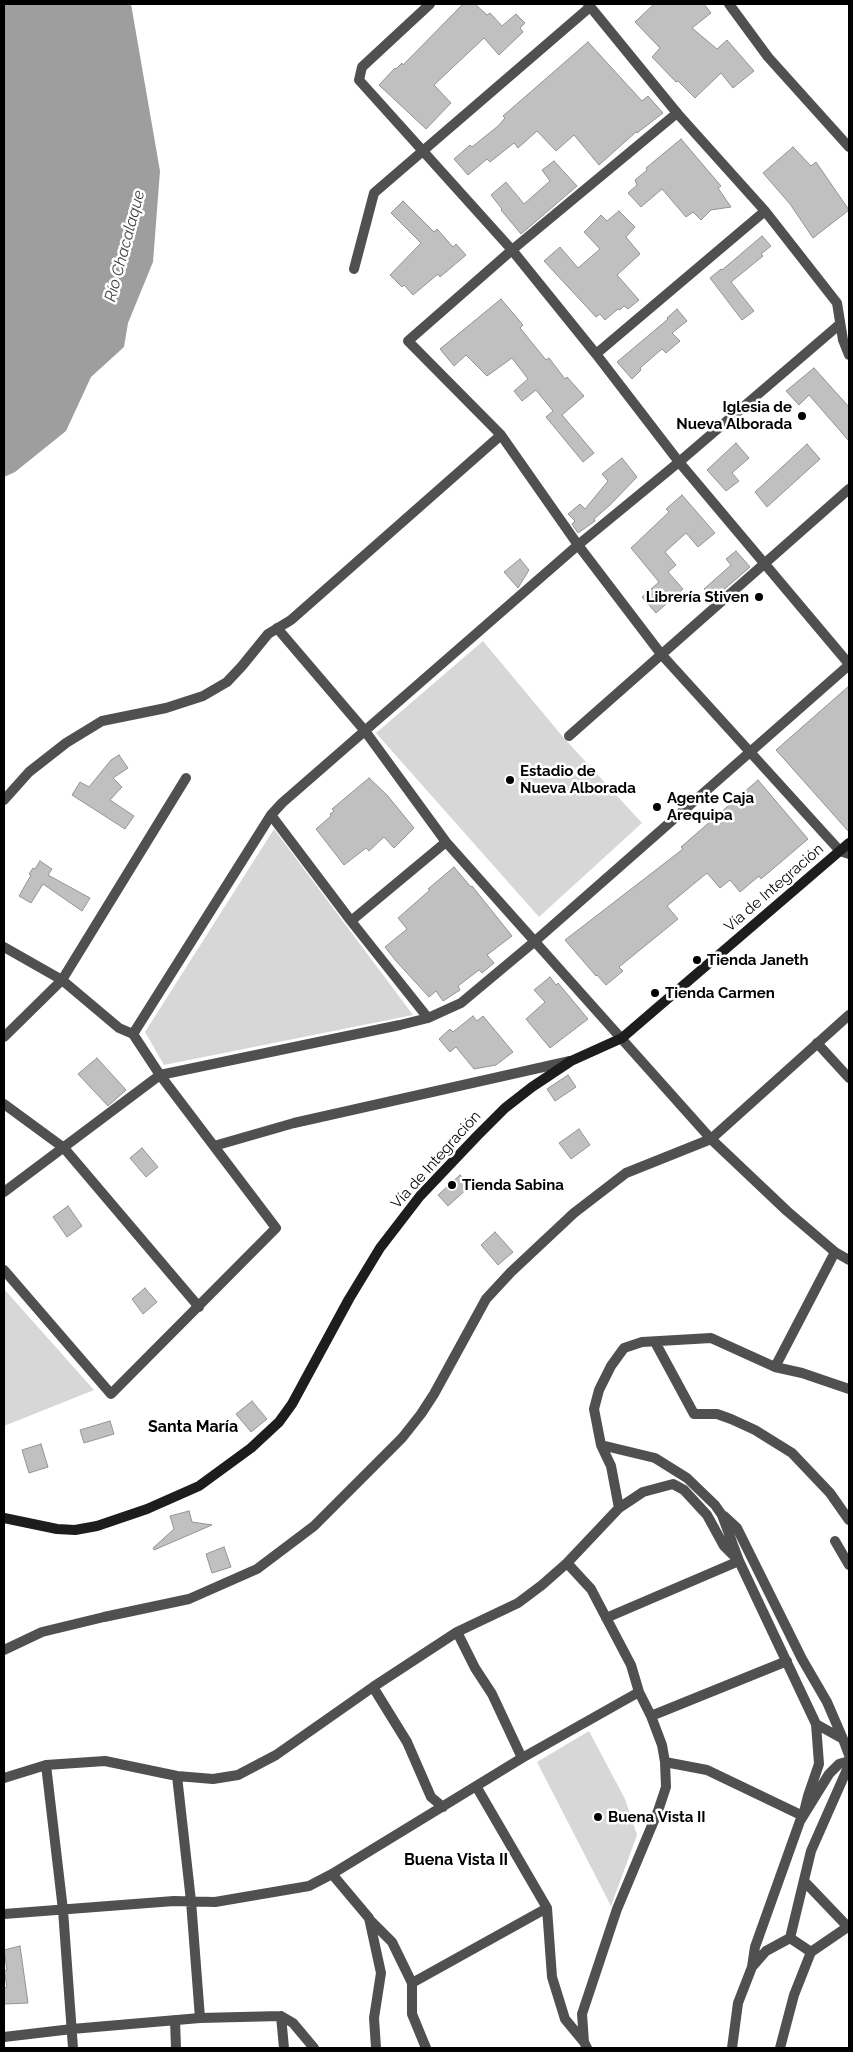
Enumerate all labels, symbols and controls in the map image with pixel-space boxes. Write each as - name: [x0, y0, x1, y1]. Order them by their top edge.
- water label: Río Chacalaque: [101, 188, 149, 304]
- place label: Iglesia de Nueva Alborada: [676, 398, 792, 433]
- marker: Iglesia de Nueva Alborada: [796, 410, 808, 422]
- place label: Librería Stiven: [646, 588, 749, 606]
- marker: Librería Stiven: [753, 591, 765, 603]
- place label: Estadio de Nueva Alborada: [520, 762, 636, 797]
- marker: Estadio de Nueva Alborada: [504, 774, 516, 786]
- place label: Agente Caja Arequipa: [667, 789, 754, 824]
- marker: Agente Caja Arequipa: [651, 801, 663, 813]
- street label: Vía de Integración: [721, 840, 827, 936]
- place label: Tienda Janeth: [707, 951, 809, 969]
- marker: Tienda Janeth: [691, 954, 703, 966]
- place label: Tienda Carmen: [665, 984, 775, 1002]
- marker: Tienda Carmen: [649, 987, 661, 999]
- street label: Vía de Integración: [387, 1107, 485, 1213]
- place label: Tienda Sabina: [462, 1176, 564, 1194]
- marker: Tienda Sabina: [446, 1179, 458, 1191]
- district label: Santa María: [148, 1417, 238, 1437]
- place label: Buena Vista II: [608, 1808, 706, 1826]
- marker: Buena Vista II: [592, 1811, 604, 1823]
- district label: Buena Vista II: [404, 1850, 508, 1870]

